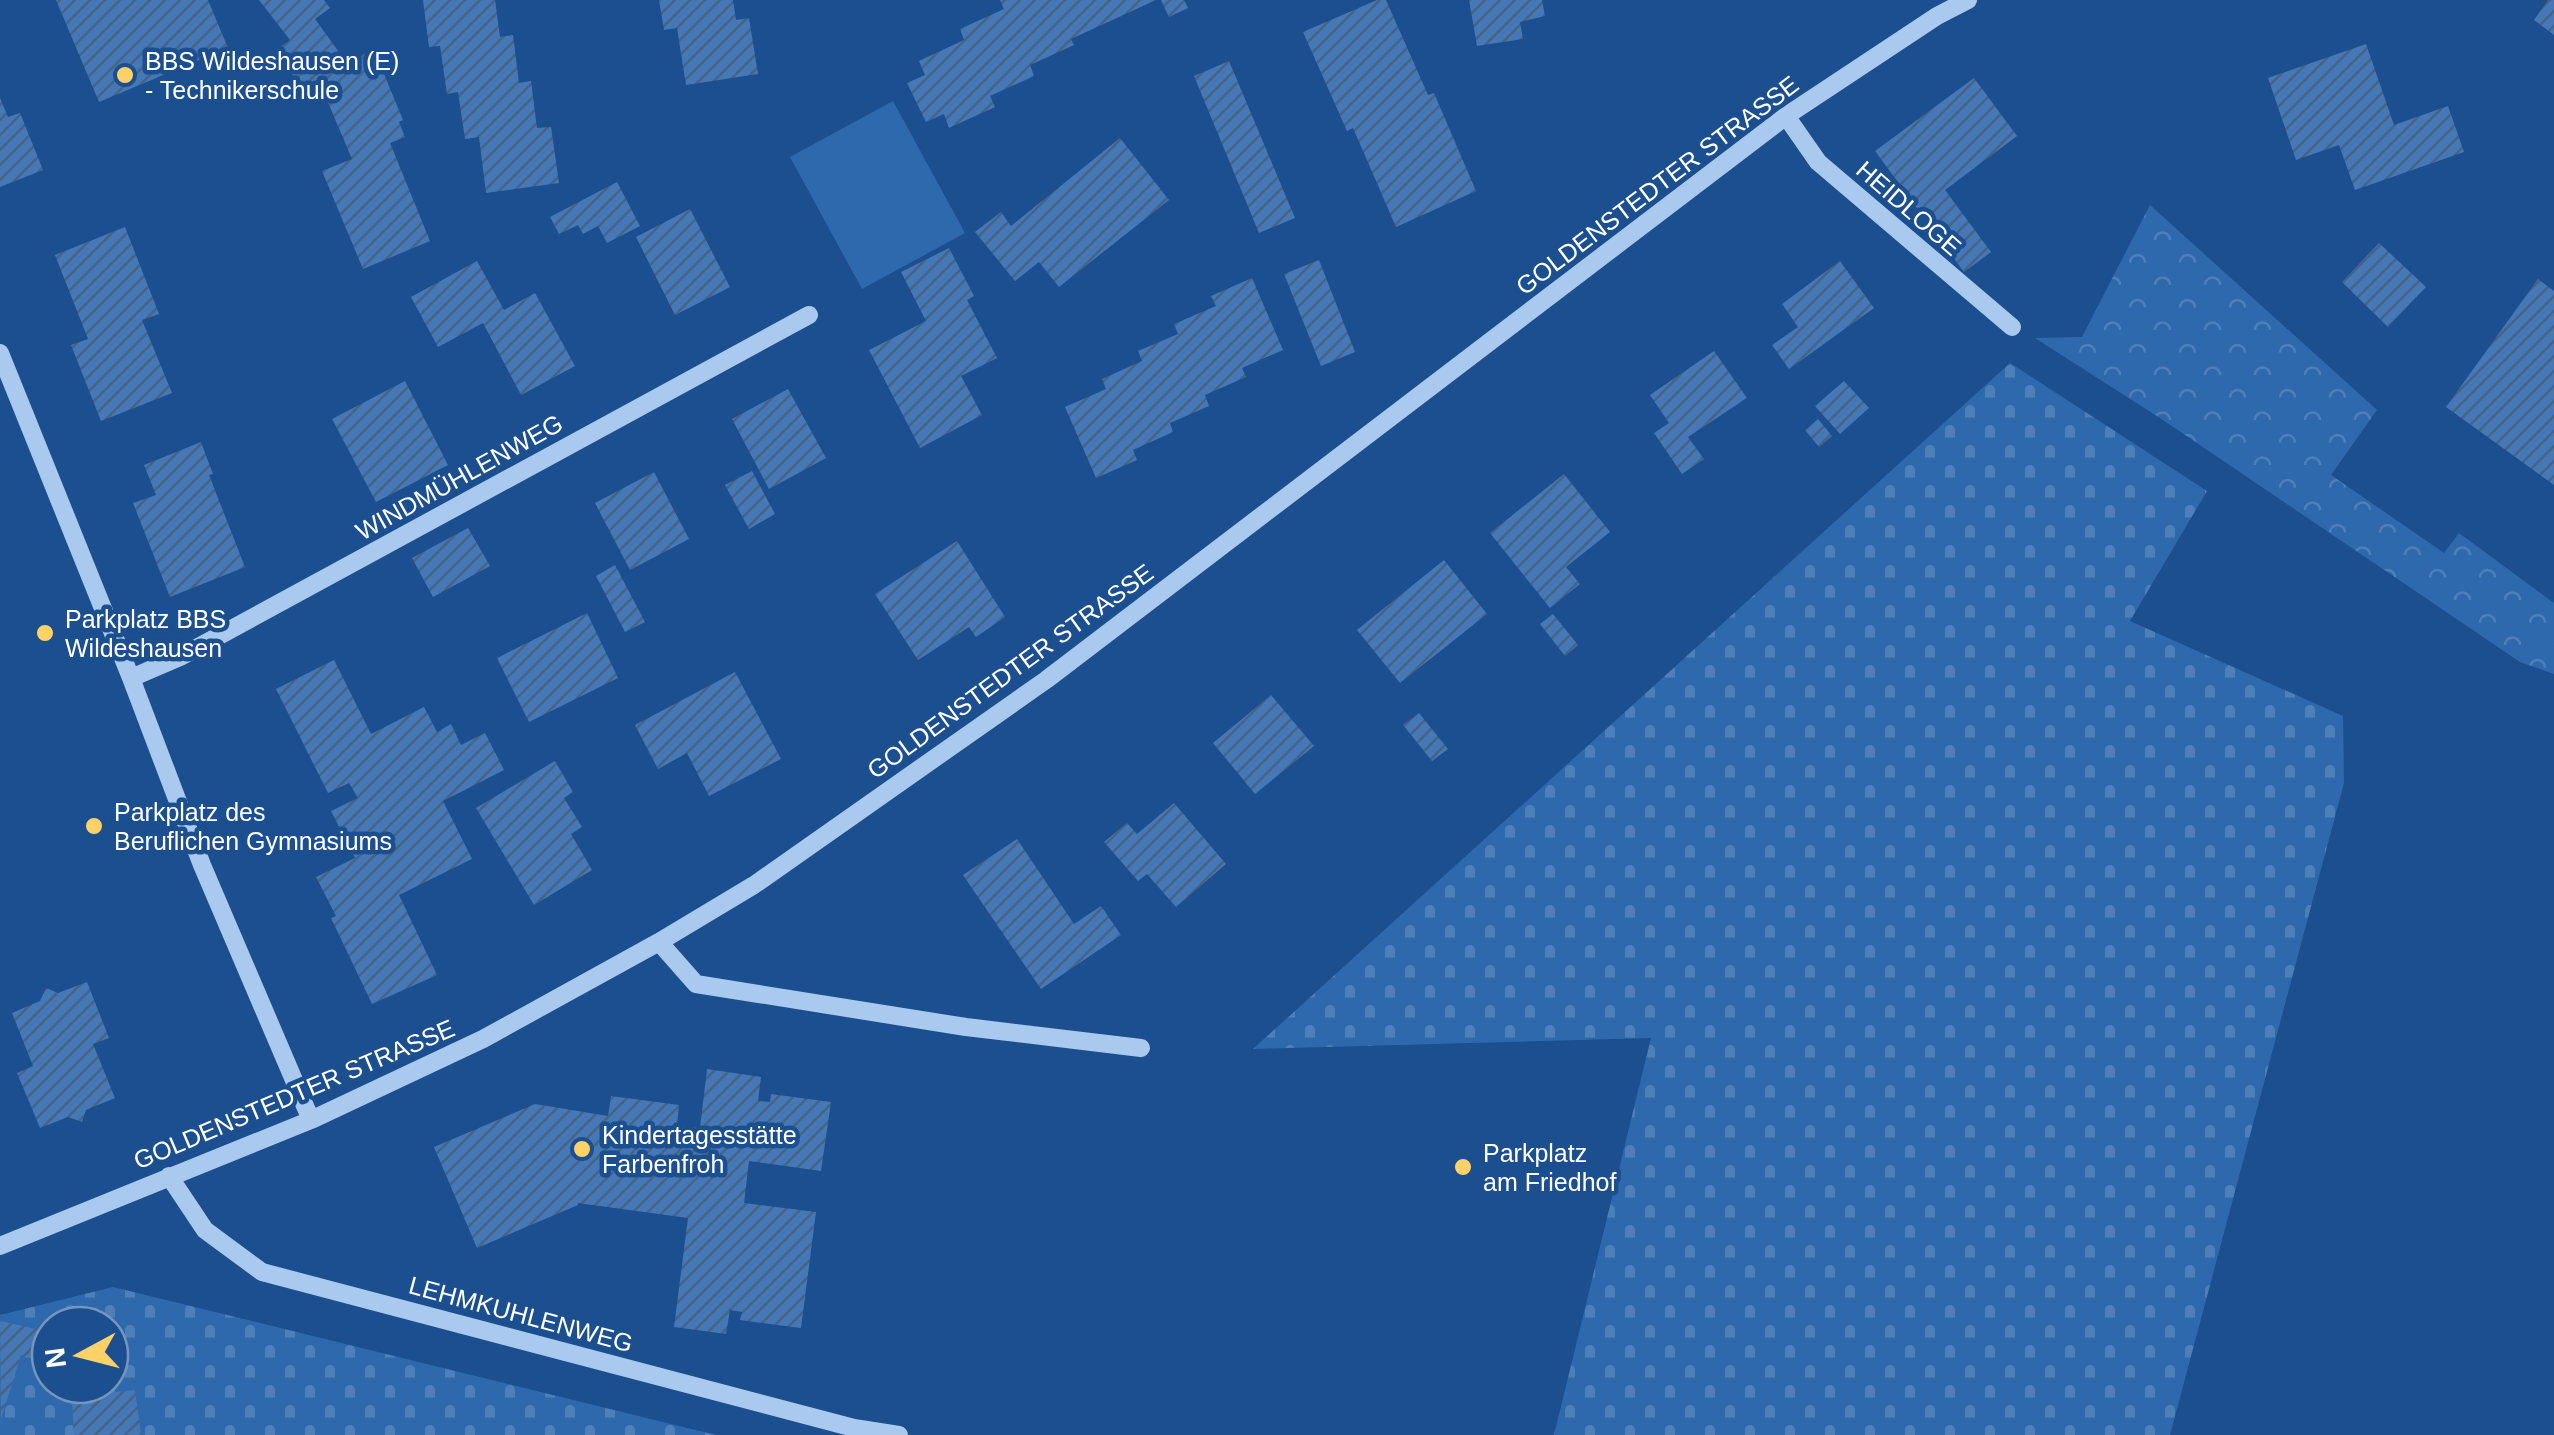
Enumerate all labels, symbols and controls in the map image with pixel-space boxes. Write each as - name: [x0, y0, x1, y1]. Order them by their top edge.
- place label: BBS Wildeshausen (E) - Technikerschule: [145, 47, 399, 104]
- marker: BBS Wildeshausen (E) - Technikerschule: [114, 64, 136, 86]
- street label: GOLDENSTEDTER STRASSE: [1510, 70, 1804, 300]
- street label: HEIDLOGE: [1851, 155, 1967, 261]
- street label: WINDMÜHLENWEG: [351, 409, 567, 545]
- street label: GOLDENSTEDTER STRASSE: [862, 558, 1158, 784]
- place label: Parkplatz BBS Wildeshausen: [65, 605, 226, 662]
- marker: Parkplatz BBS Wildeshausen: [34, 622, 56, 644]
- place label: Parkplatz des Beruflichen Gymnasiums: [114, 798, 392, 855]
- marker: Parkplatz des Beruflichen Gymnasiums: [83, 815, 105, 837]
- street label: GOLDENSTEDTER STRASSE: [129, 1014, 459, 1174]
- place label: Kindertagesstätte Farbenfroh: [602, 1121, 797, 1178]
- marker: Kindertagesstätte Farbenfroh: [571, 1138, 593, 1160]
- place label: Parkplatz am Friedhof: [1483, 1139, 1616, 1196]
- marker: Parkplatz am Friedhof: [1452, 1156, 1474, 1178]
- street label: LEHMKUHLENWEG: [406, 1271, 636, 1357]
- north arrow: [30, 1305, 130, 1405]
- text: N: [39, 1346, 72, 1370]

